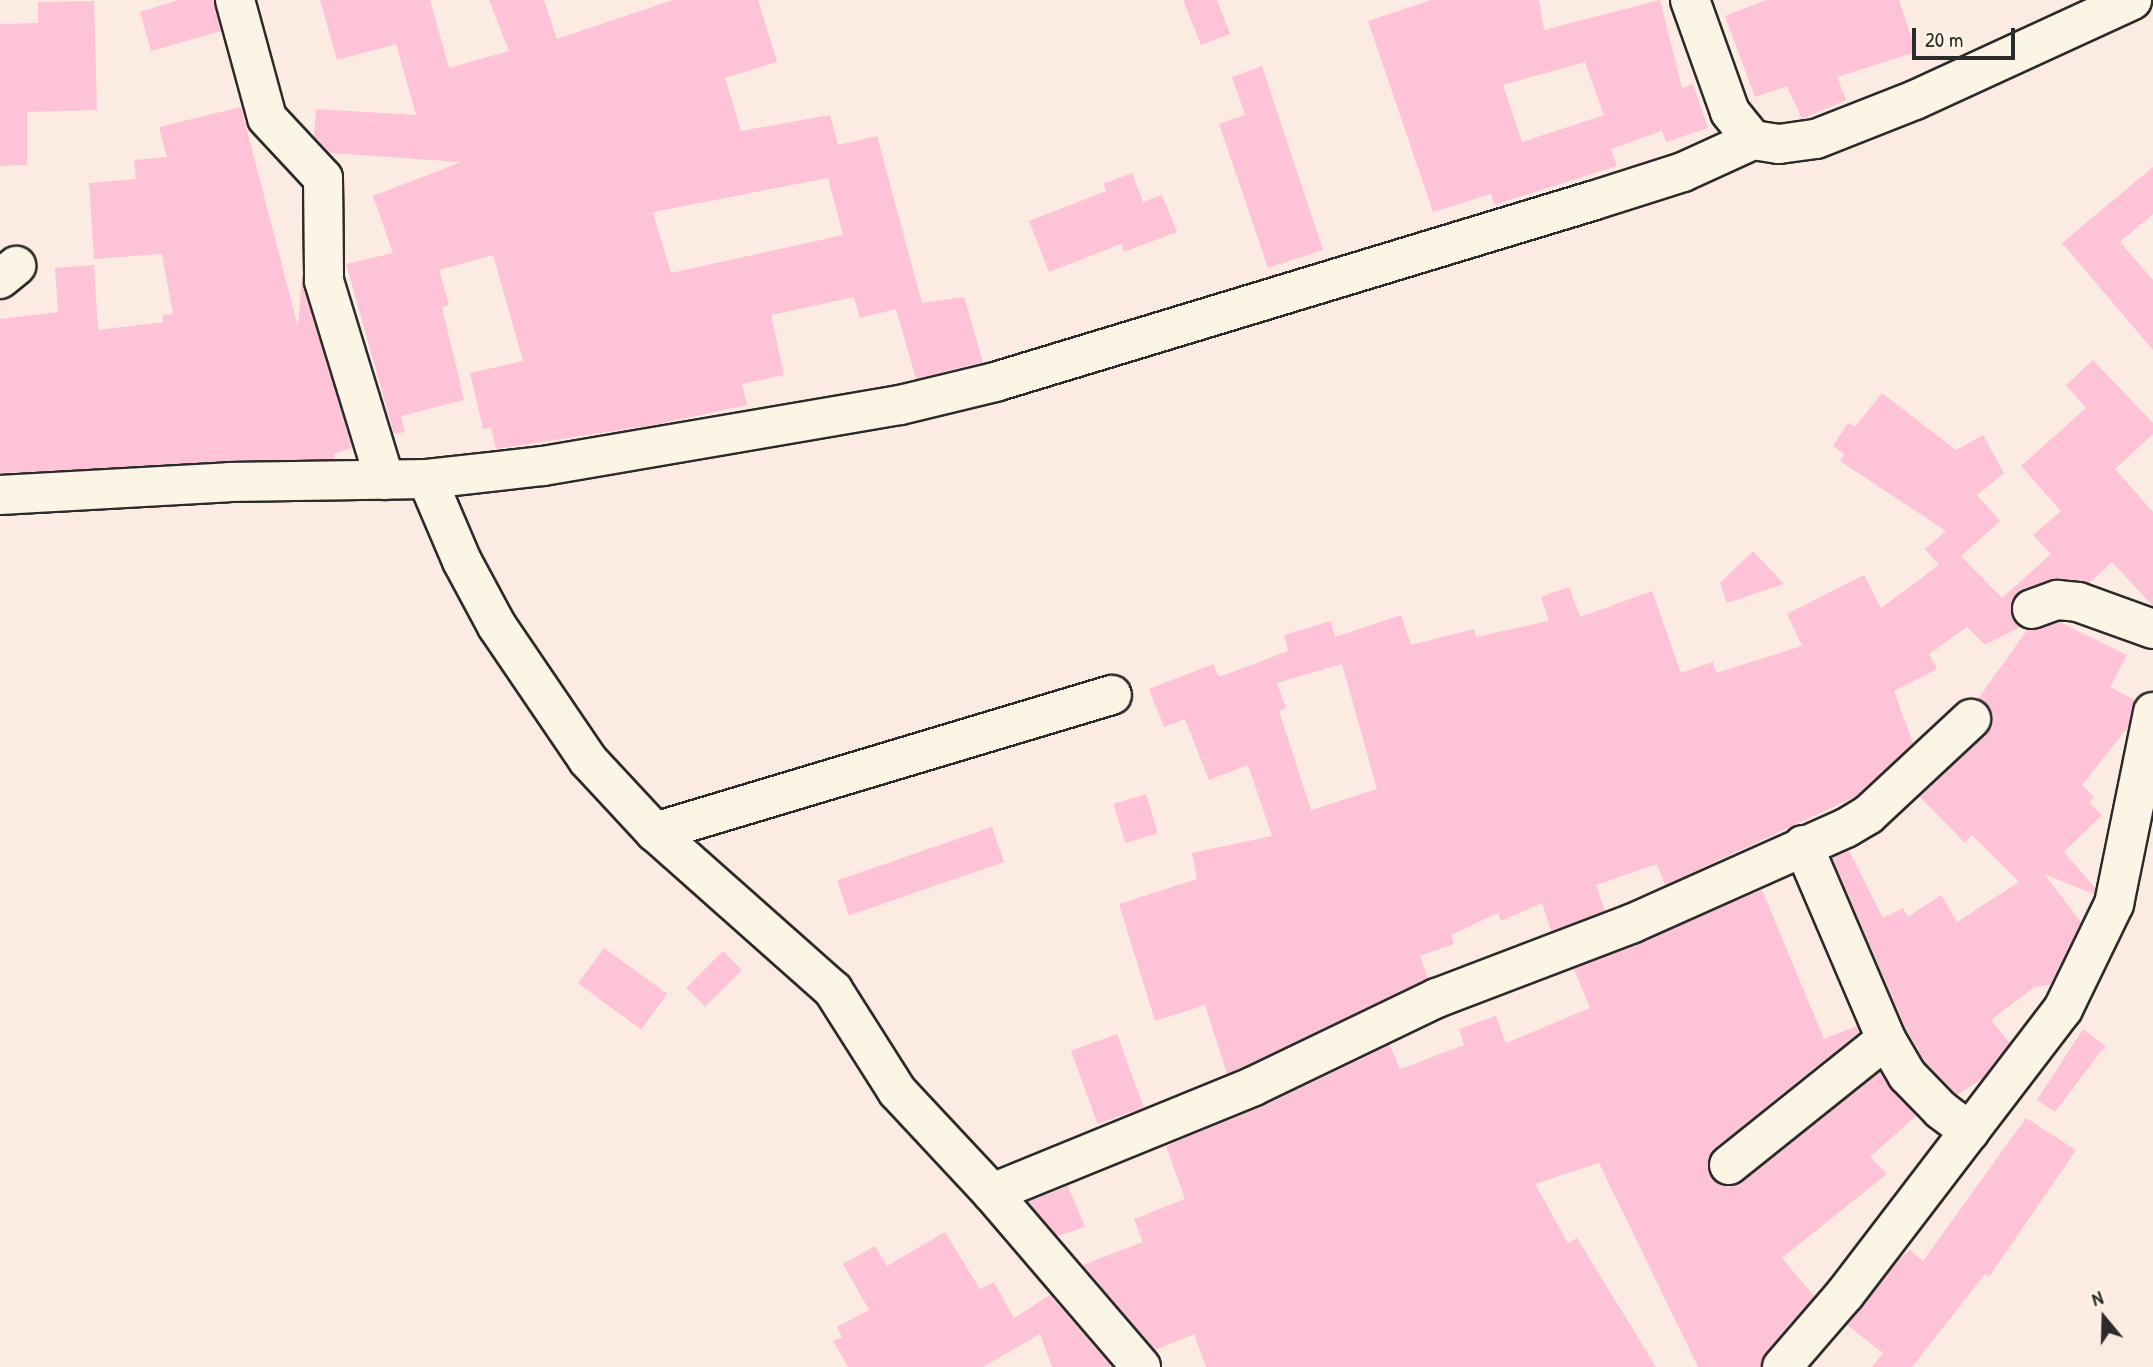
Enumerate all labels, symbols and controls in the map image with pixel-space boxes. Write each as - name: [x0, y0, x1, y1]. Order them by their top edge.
- scale bar: [1915, 14, 2018, 58]
- text: 20 m: [1925, 25, 1963, 54]
- north arrow: [2069, 1283, 2139, 1353]
- text: N: [2088, 1284, 2106, 1312]

